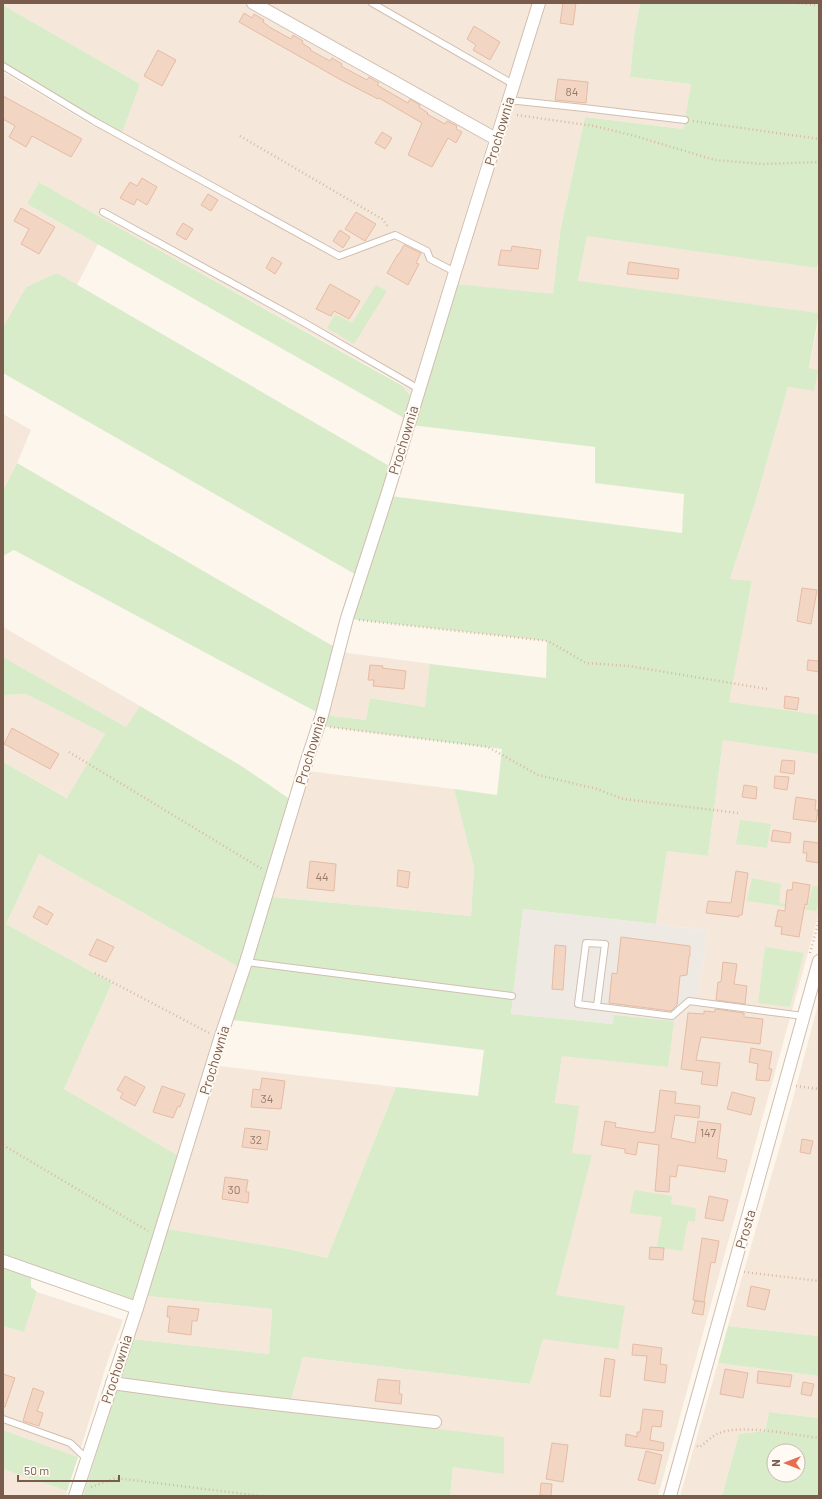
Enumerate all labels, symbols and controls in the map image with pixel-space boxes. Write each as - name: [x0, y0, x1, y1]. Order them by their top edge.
- house number: 84: [566, 84, 578, 98]
- street label: Prochownia: [480, 94, 518, 168]
- street label: Prochownia: [384, 403, 422, 477]
- street label: Prochownia: [291, 713, 329, 787]
- house number: 44: [315, 869, 329, 883]
- street label: Prochownia: [195, 1023, 233, 1097]
- house number: 34: [261, 1091, 273, 1105]
- house number: 147: [700, 1125, 716, 1139]
- house number: 32: [250, 1132, 262, 1146]
- house number: 30: [228, 1182, 240, 1196]
- street label: Prosta: [731, 1207, 759, 1251]
- street label: Prochownia: [97, 1332, 135, 1406]
- north arrow: [766, 1443, 806, 1483]
- scale bar: [18, 1457, 119, 1483]
- text: N: [769, 1459, 782, 1467]
- text: 50 m: [24, 1463, 49, 1477]

